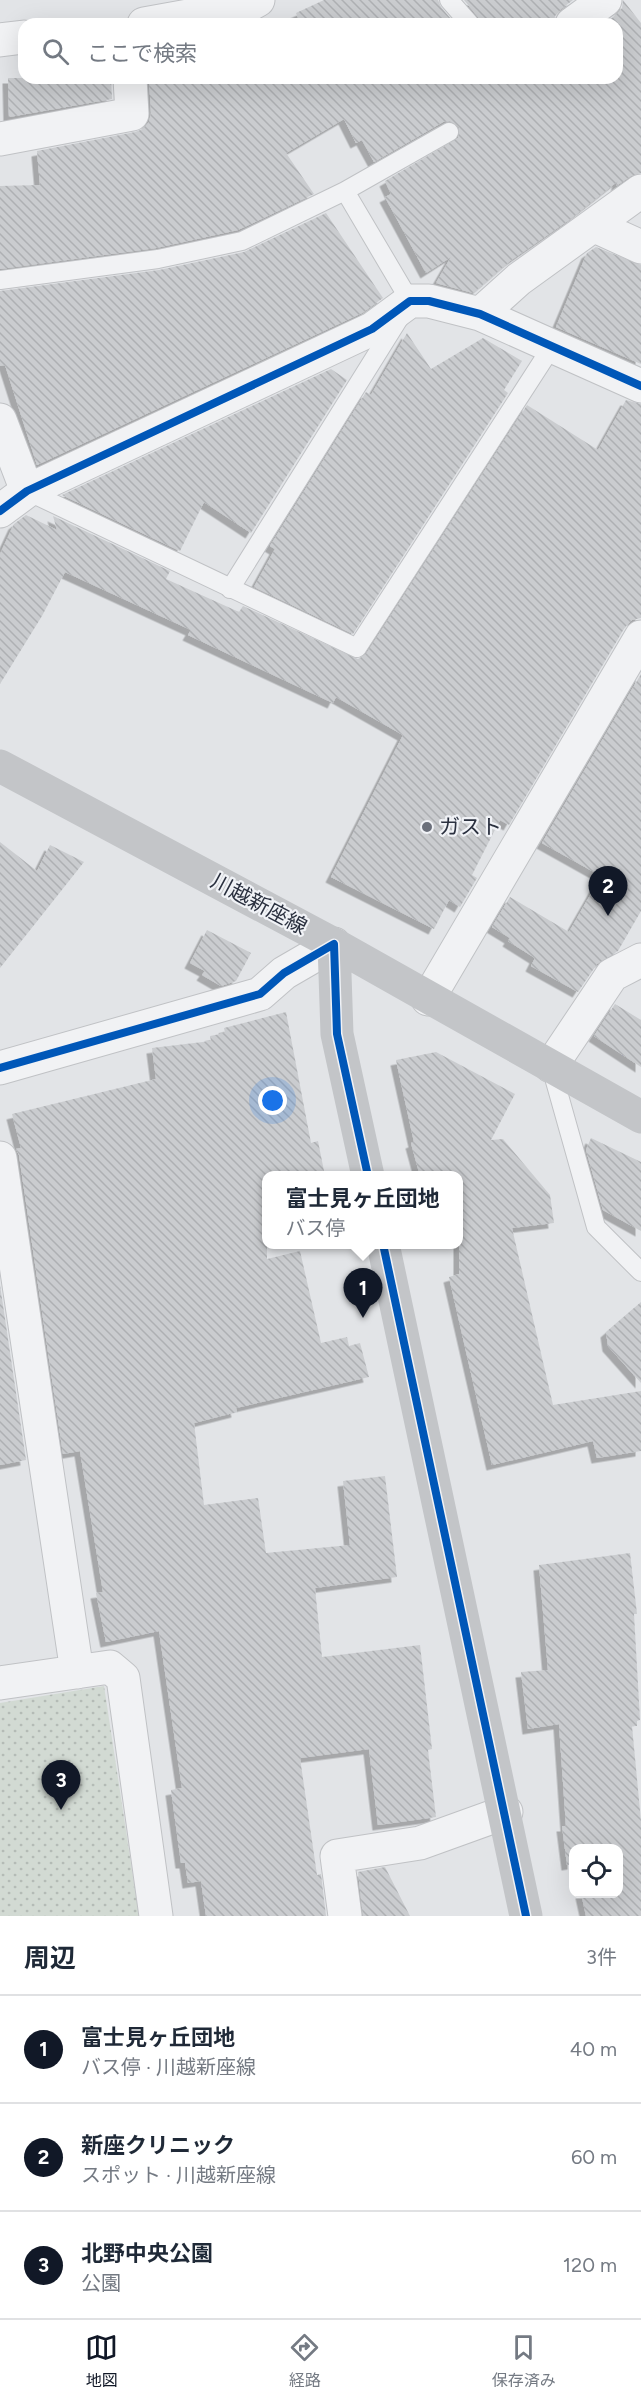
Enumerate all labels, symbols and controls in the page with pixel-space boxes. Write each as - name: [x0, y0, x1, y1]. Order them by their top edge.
- search box: [18, 18, 623, 84]
- icon: search: [39, 35, 72, 68]
- text: ここで検索: [87, 40, 197, 67]
- place label: ガスト: [439, 814, 502, 839]
- marker: ガスト: [420, 820, 434, 834]
- pin: 2: [588, 866, 628, 916]
- street label: 川越新座線: [207, 868, 311, 939]
- your location: [258, 1086, 287, 1115]
- popup: [262, 1171, 463, 1249]
- text: 富士見ヶ丘団地: [285, 1185, 440, 1212]
- text: バス停: [285, 1216, 345, 1240]
- pin: 1: [344, 1268, 382, 1318]
- pin: 3: [42, 1760, 80, 1810]
- map controls: [569, 1844, 623, 1898]
- button: locate: [569, 1844, 623, 1898]
- text: 周辺: [24, 1942, 76, 1974]
- text: 3件: [586, 1945, 617, 1969]
- text: 富士見ヶ丘団地: [81, 2024, 235, 2051]
- text: 1: [39, 2037, 48, 2061]
- text: 40 m: [570, 2037, 617, 2061]
- text: バス停 · 川越新座線: [81, 2055, 256, 2079]
- text: 新座クリニック: [81, 2132, 235, 2159]
- text: 2: [38, 2145, 49, 2169]
- text: 60 m: [571, 2145, 617, 2169]
- text: スポット · 川越新座線: [81, 2163, 276, 2187]
- text: 北野中央公園: [81, 2240, 213, 2267]
- text: 3: [38, 2253, 49, 2277]
- text: 120 m: [563, 2253, 617, 2277]
- text: 公園: [81, 2271, 121, 2295]
- tab: 地図: [85, 2331, 118, 2391]
- tab: 経路: [288, 2331, 321, 2391]
- tab: 保存済み: [492, 2331, 556, 2391]

